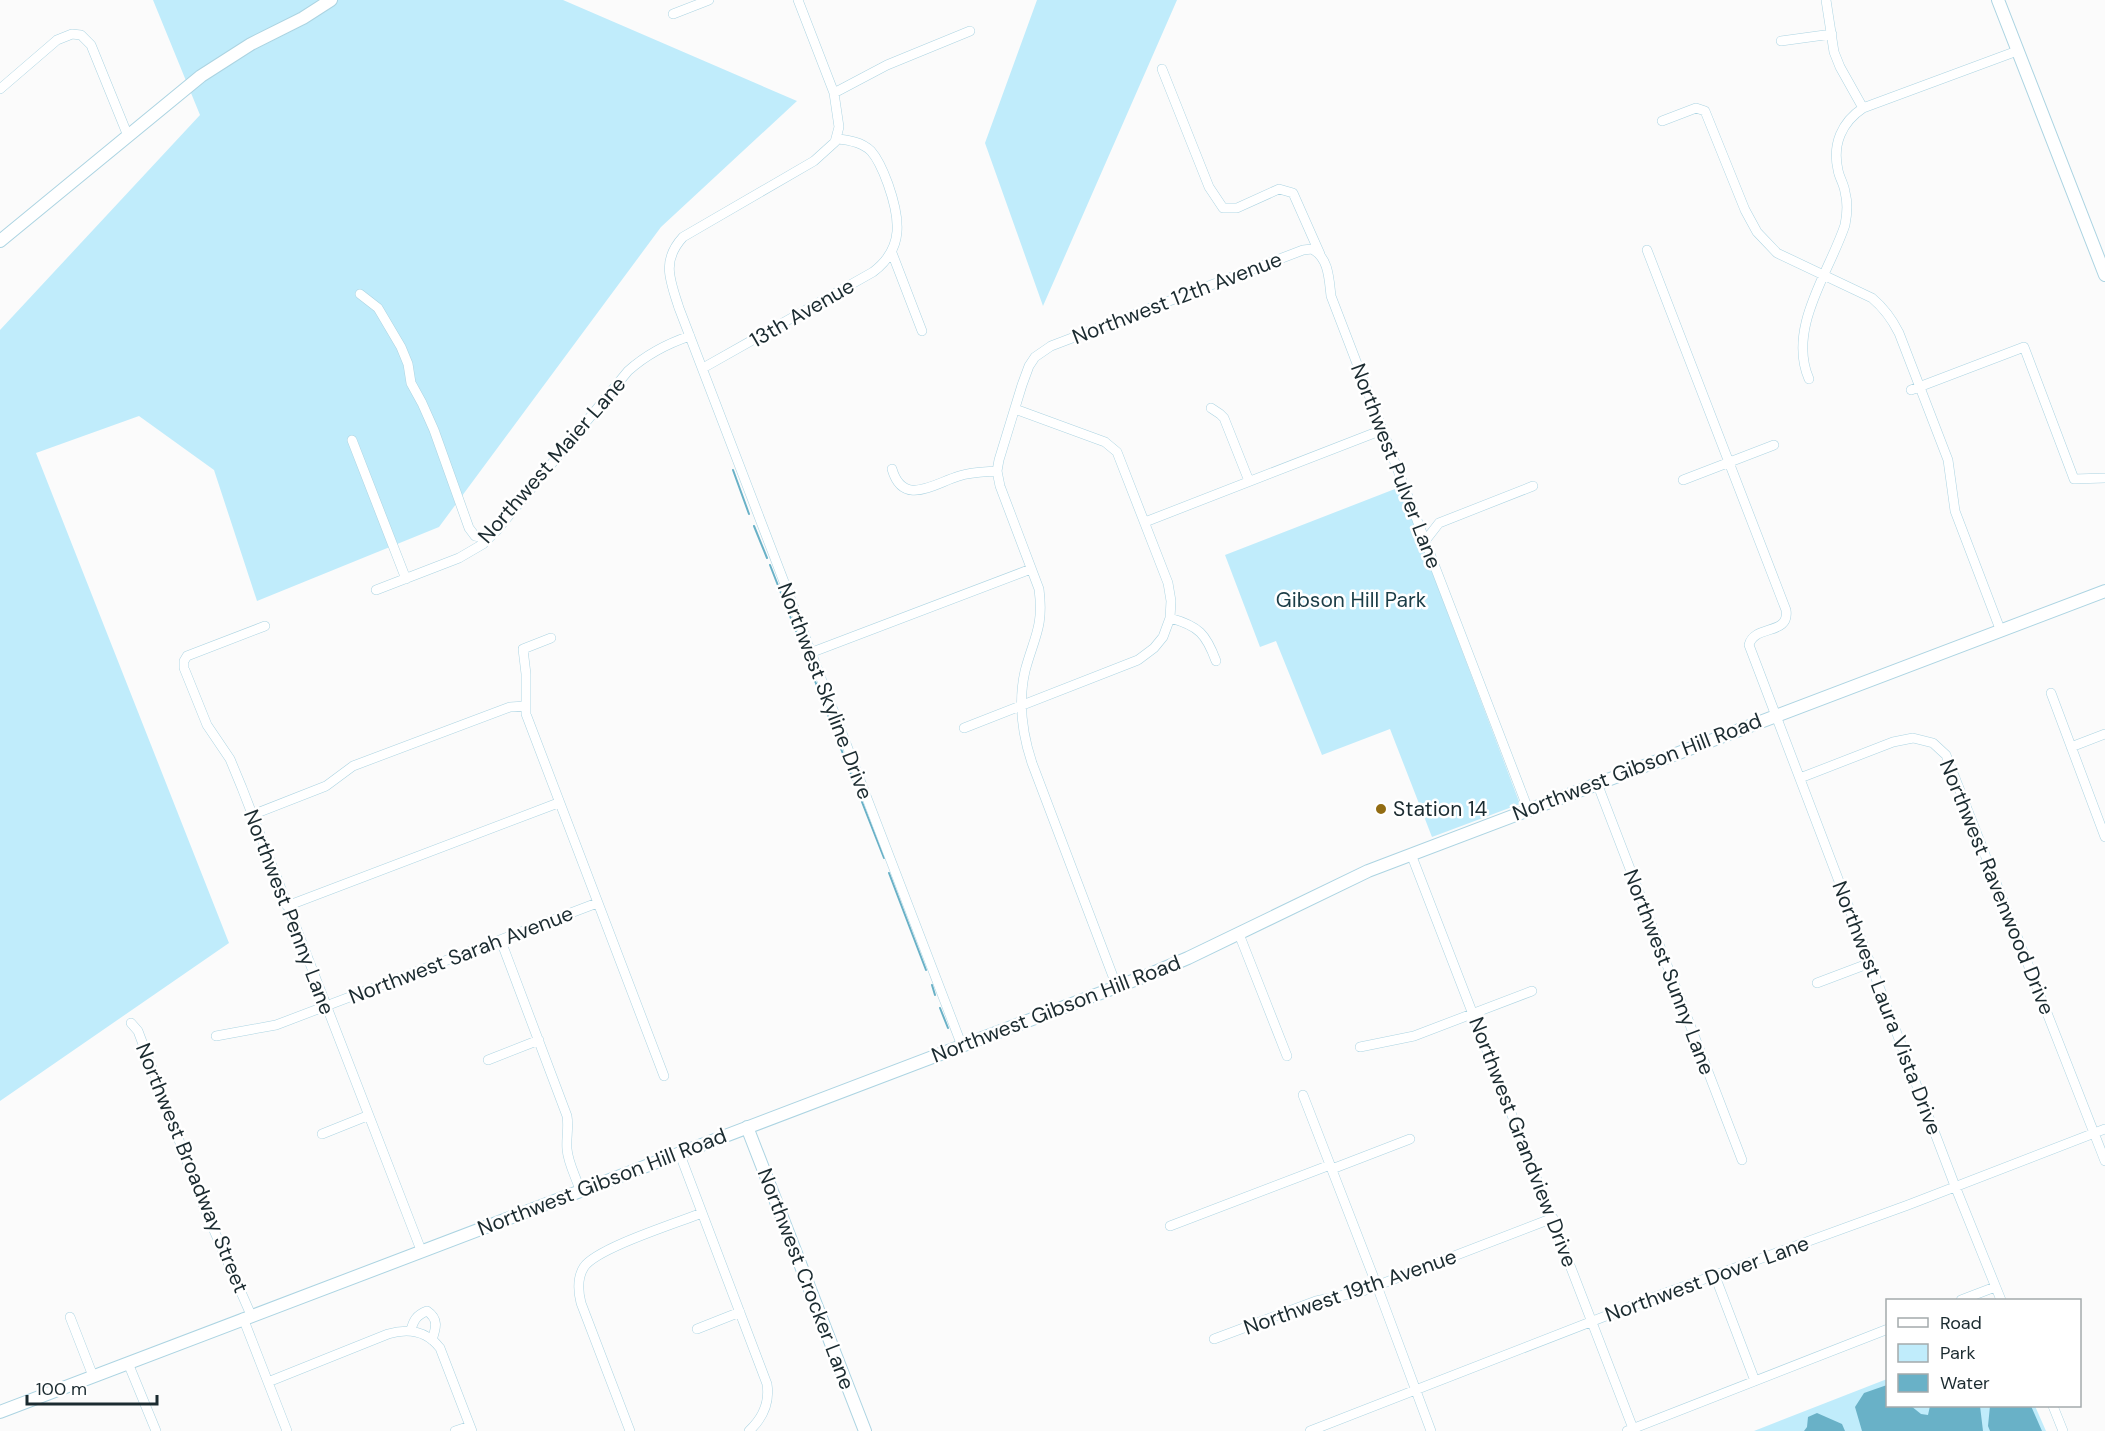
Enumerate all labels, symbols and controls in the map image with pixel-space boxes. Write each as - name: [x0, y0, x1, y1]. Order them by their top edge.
- street label: Northwest 12th Avenue: [1068, 245, 1286, 351]
- street label: 13th Avenue: [745, 272, 859, 354]
- street label: Northwest Pulver Lane: [1344, 359, 1448, 573]
- street label: Northwest Maier Lane: [472, 371, 632, 549]
- street label: Northwest Skyline Drive: [771, 579, 879, 803]
- park label: Gibson Hill Park: [1276, 586, 1427, 614]
- street label: Northwest Gibson Hill Road: [1509, 707, 1765, 827]
- street label: Northwest Ravenwood Drive: [1933, 755, 2061, 1019]
- place label: Station 14: [1393, 795, 1487, 823]
- marker: Station 14: [1374, 802, 1388, 816]
- street label: Northwest Penny Lane: [237, 805, 341, 1019]
- street label: Northwest Sunny Lane: [1617, 865, 1721, 1079]
- street label: Northwest Laura Vista Drive: [1826, 877, 1948, 1139]
- street label: Northwest Sarah Avenue: [345, 899, 577, 1011]
- street label: Northwest Gibson Hill Road: [928, 949, 1184, 1069]
- street label: Northwest Grandview Drive: [1462, 1013, 1584, 1271]
- street label: Northwest Broadway Street: [129, 1039, 255, 1297]
- street label: Northwest Gibson Hill Road: [474, 1122, 730, 1242]
- street label: Northwest Crocker Lane: [751, 1164, 861, 1394]
- street label: Northwest Dover Lane: [1601, 1229, 1813, 1329]
- street label: Northwest 19th Avenue: [1240, 1242, 1460, 1342]
- legend: [1886, 1299, 2081, 1407]
- text: Road: [1940, 1311, 1982, 1335]
- text: Park: [1940, 1341, 1976, 1365]
- scale bar: [27, 1368, 158, 1406]
- text: Water: [1940, 1371, 1990, 1395]
- text: 100 m: [36, 1377, 87, 1401]

